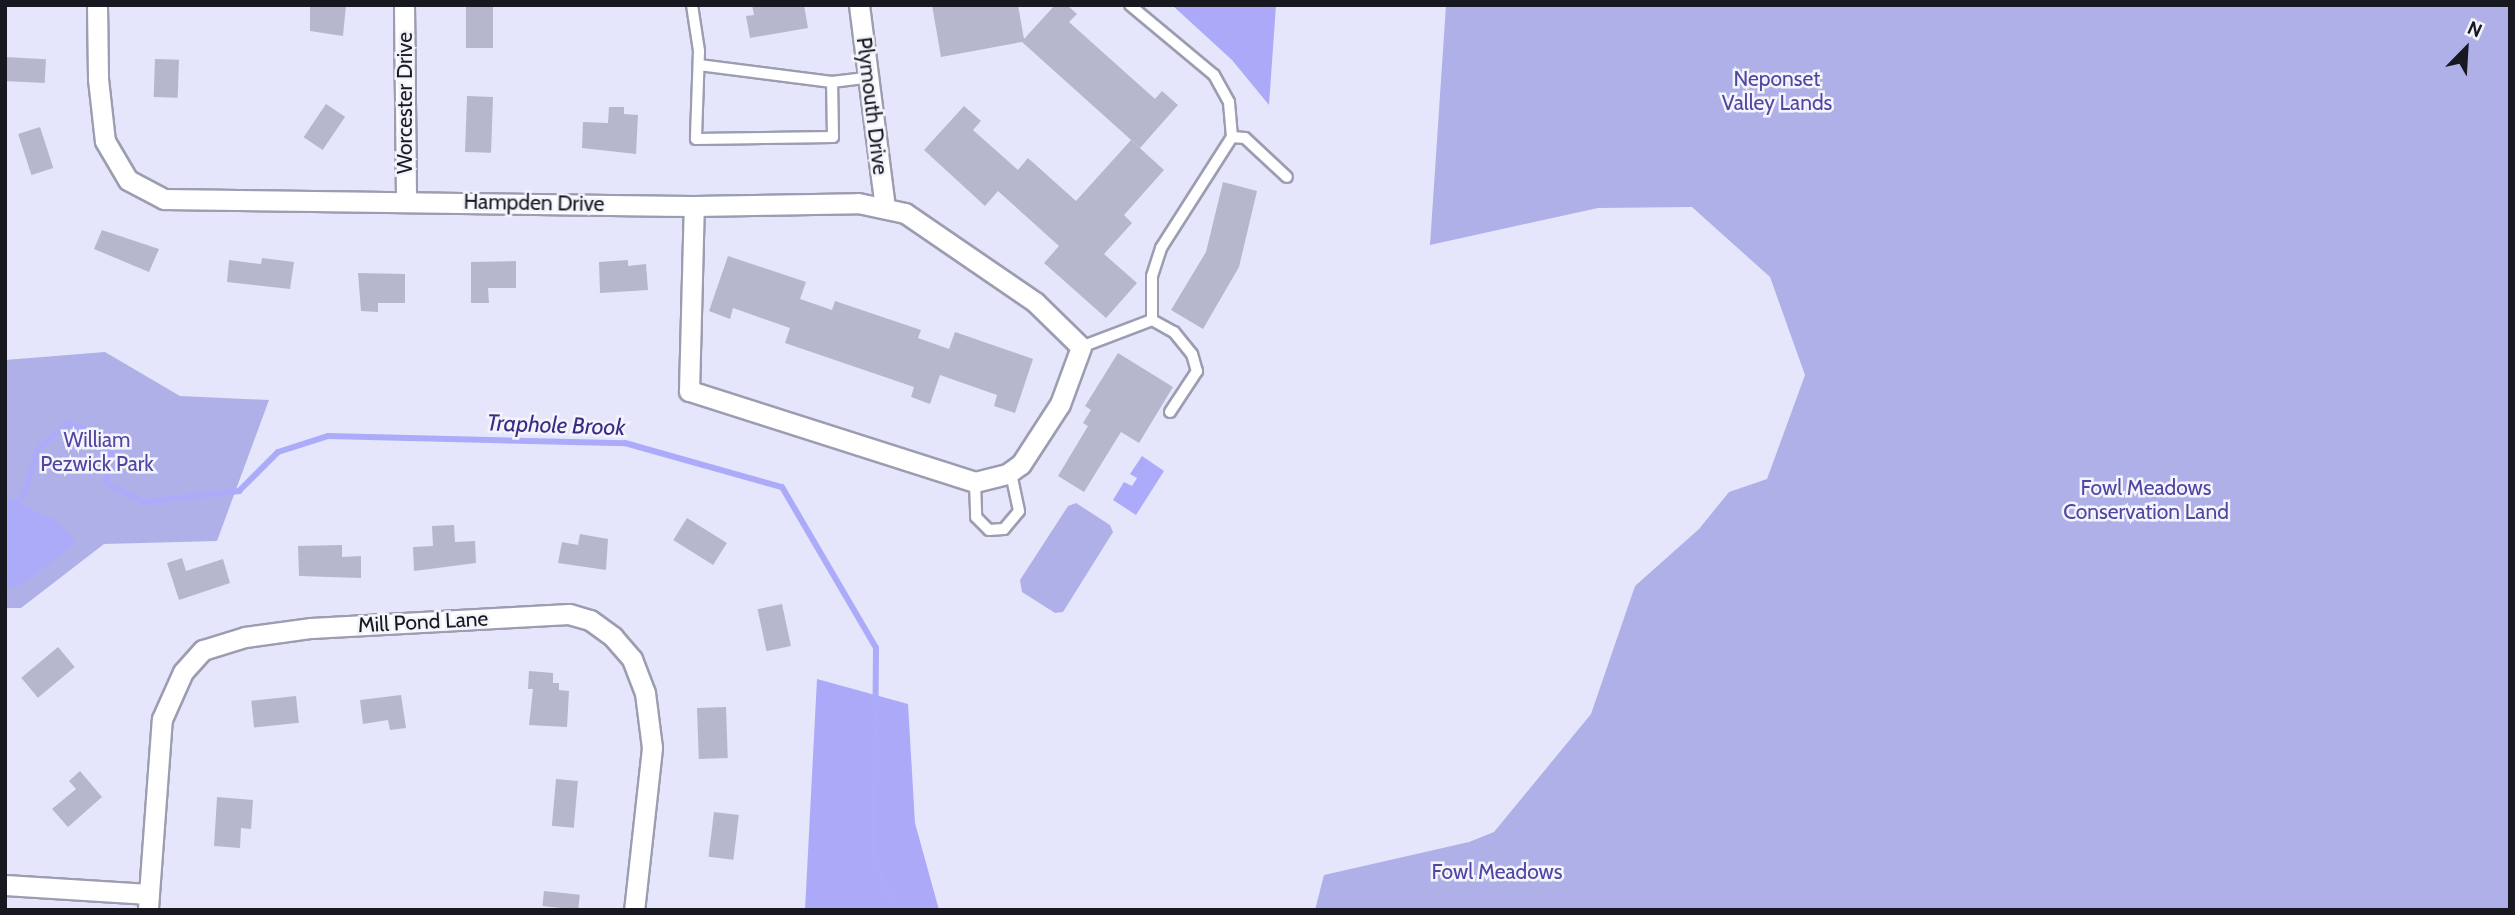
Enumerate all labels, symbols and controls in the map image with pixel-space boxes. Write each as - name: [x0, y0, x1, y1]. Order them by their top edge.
- north arrow: [2431, 14, 2501, 84]
- text: N: [2464, 16, 2486, 43]
- street label: Worcester Drive: [392, 32, 418, 174]
- street label: Plymouth Drive: [851, 36, 893, 176]
- park label: Neponset Valley Lands: [1722, 66, 1832, 116]
- street label: Hampden Drive: [463, 189, 605, 217]
- water label: Traphole Brook: [486, 409, 626, 441]
- park label: William Pezwick Park: [40, 427, 154, 477]
- park label: Fowl Meadows Conservation Land: [2063, 475, 2229, 525]
- street label: Mill Pond Lane: [357, 606, 489, 638]
- park label: Fowl Meadows: [1431, 859, 1563, 885]

